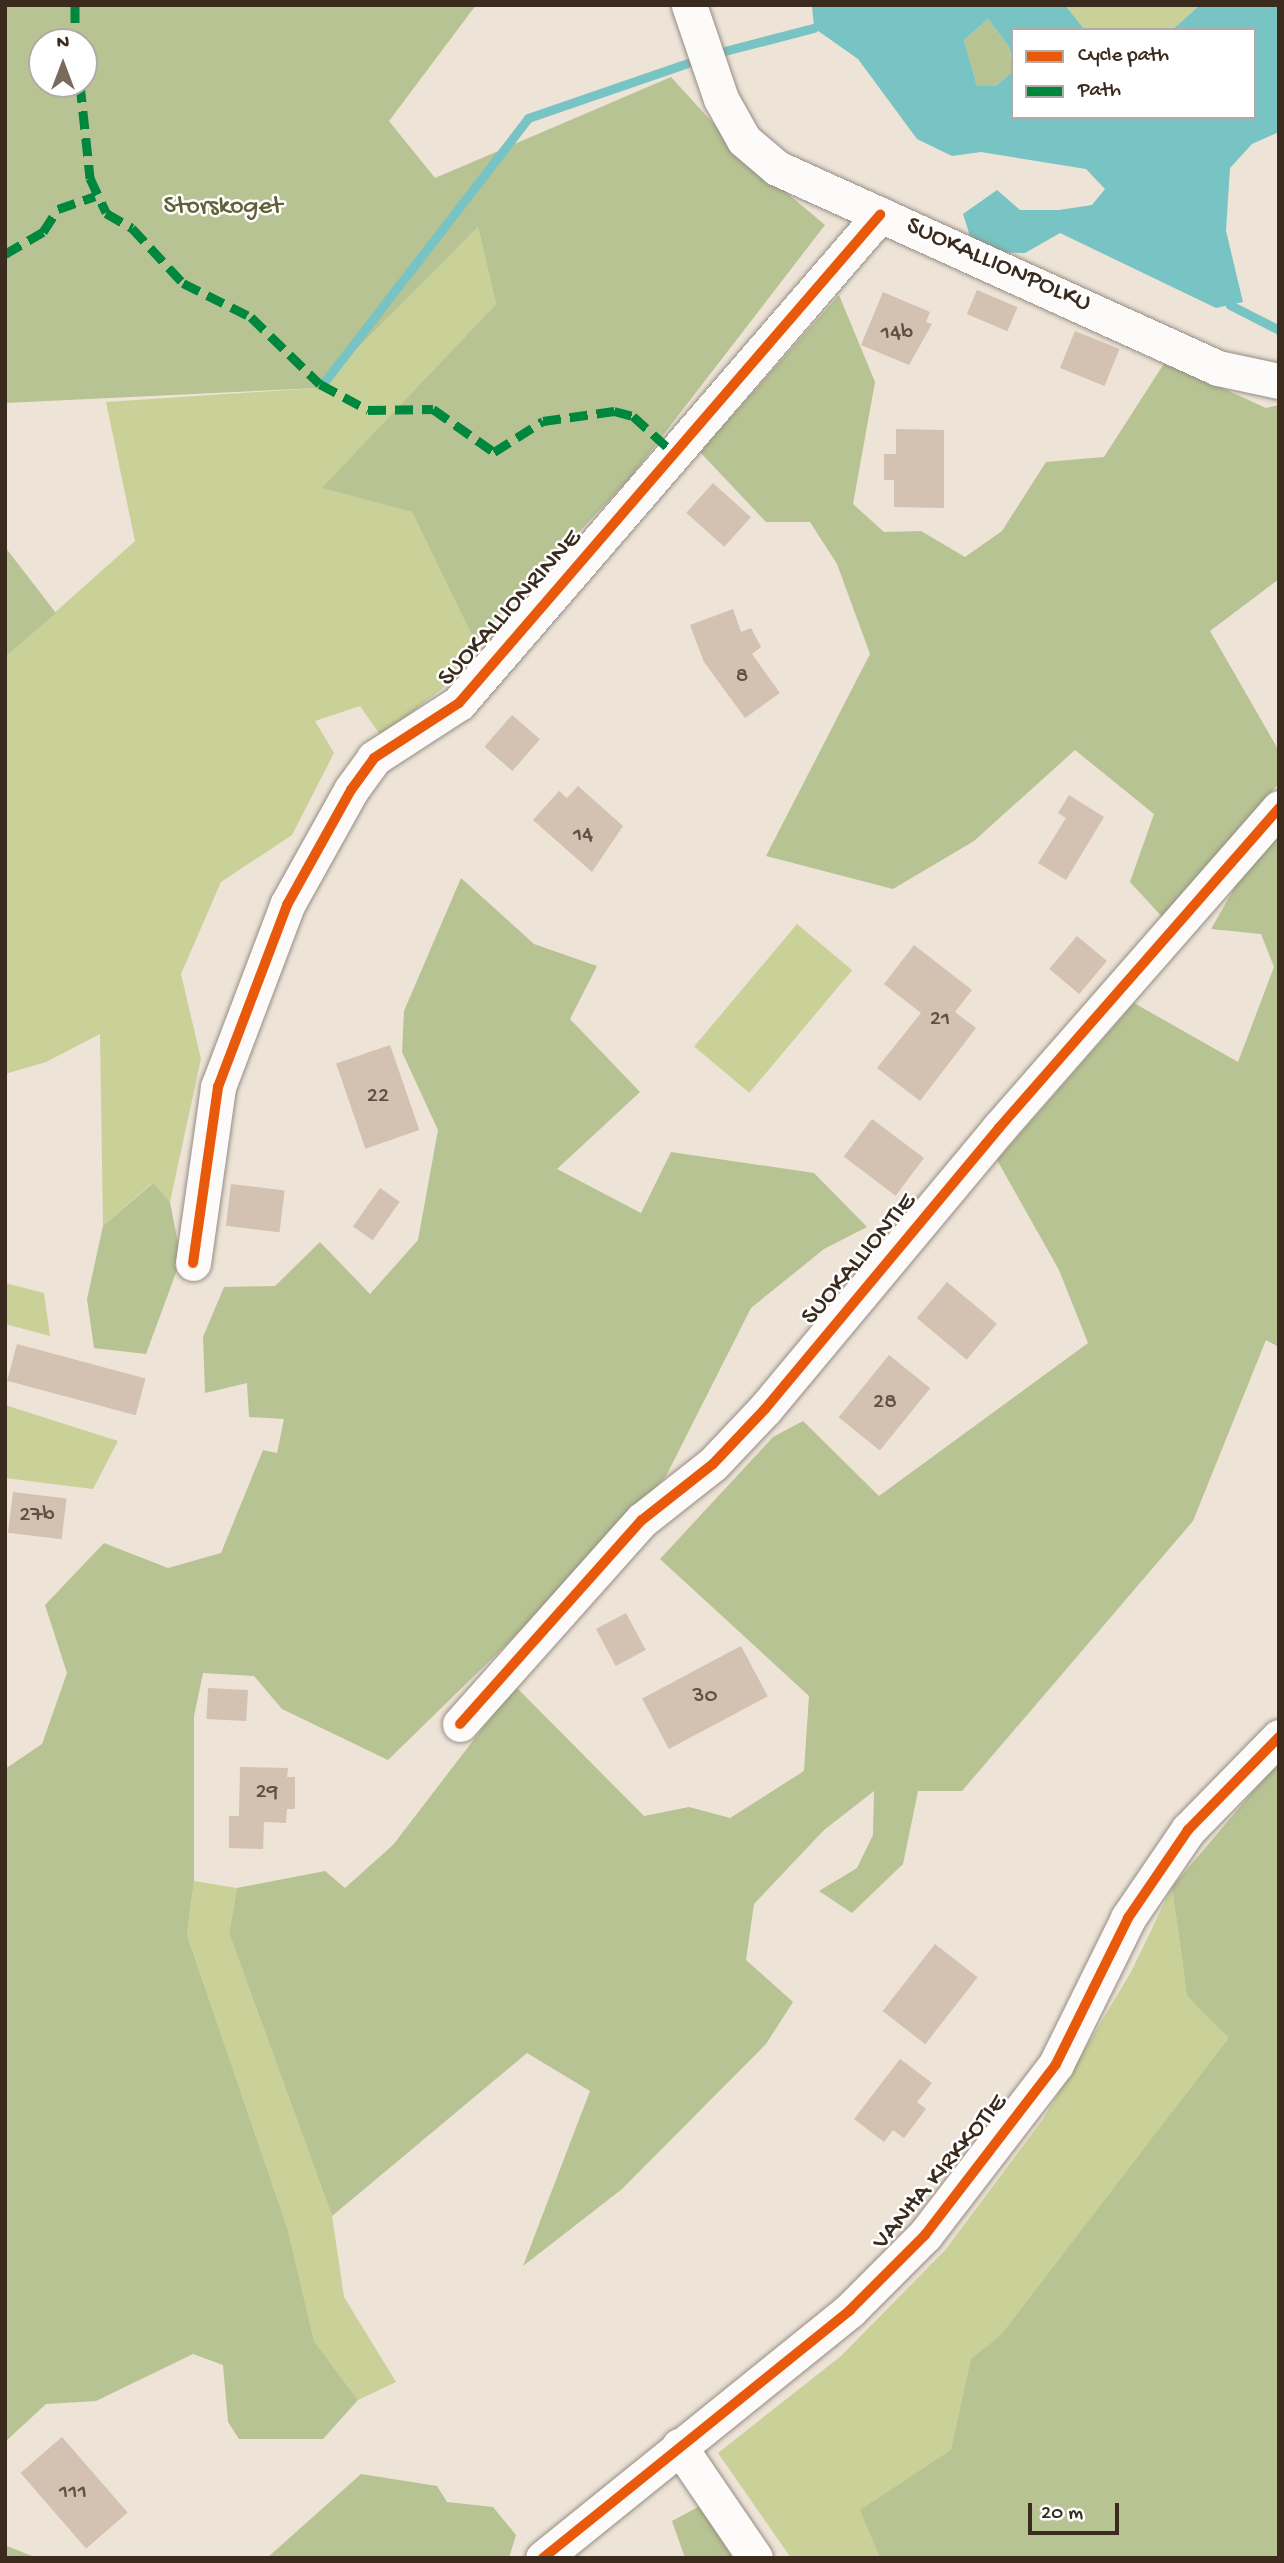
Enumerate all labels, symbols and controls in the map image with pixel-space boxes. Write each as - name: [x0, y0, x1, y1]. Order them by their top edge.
- north arrow: [28, 28, 98, 98]
- legend: [1011, 28, 1256, 119]
- text: N: [57, 32, 69, 55]
- text: Cycle path: [1078, 44, 1169, 69]
- text: Path: [1078, 79, 1121, 104]
- park label: Storskoget: [164, 192, 282, 224]
- street label: SUOKALLIONPOLKU: [901, 211, 1095, 321]
- house number: 14b: [881, 320, 913, 348]
- street label: SUOKALLIONRINNE: [432, 524, 590, 694]
- house number: 8: [736, 663, 748, 691]
- house number: 14: [573, 822, 593, 850]
- house number: 21: [930, 1006, 950, 1034]
- house number: 22: [367, 1083, 389, 1111]
- street label: SUOKALLIONTIE: [796, 1188, 924, 1332]
- house number: 28: [873, 1389, 897, 1417]
- house number: 27b: [19, 1502, 55, 1530]
- house number: 30: [693, 1683, 717, 1711]
- house number: 29: [256, 1779, 278, 1807]
- street label: VANHA KIRKKOTIE: [867, 2089, 1015, 2257]
- house number: 111: [59, 2479, 87, 2507]
- scale bar: [1032, 2490, 1123, 2534]
- text: 20 m: [1041, 2502, 1083, 2527]

